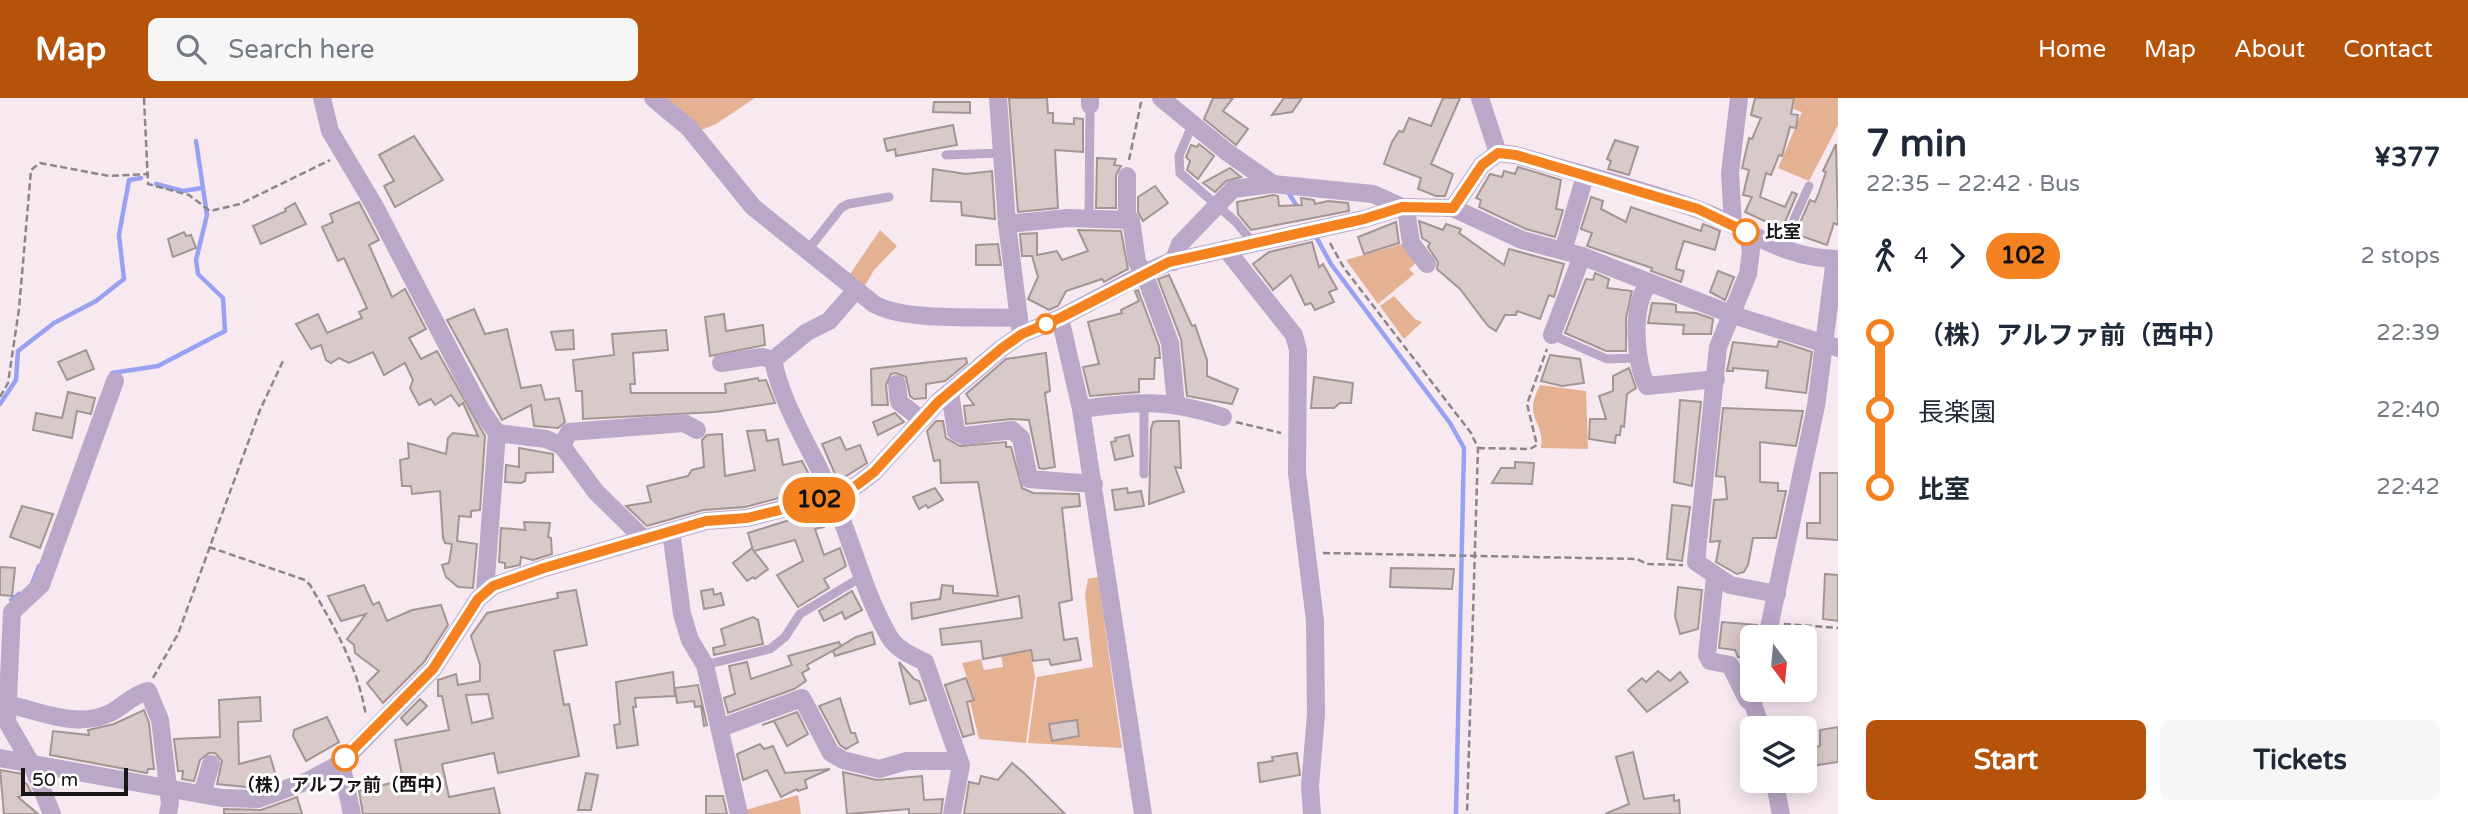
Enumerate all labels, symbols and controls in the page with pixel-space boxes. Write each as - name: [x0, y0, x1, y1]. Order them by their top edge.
- search box: [148, 18, 638, 81]
- text: Map: [35, 30, 106, 69]
- icon: search: [172, 30, 210, 68]
- text: Search here: [228, 34, 374, 65]
- text: Home: [2038, 35, 2106, 64]
- text: Map: [2144, 35, 2196, 64]
- text: About: [2234, 35, 2305, 64]
- text: Contact: [2343, 35, 2433, 64]
- text: 7 min: [1866, 121, 1967, 167]
- text: ¥377: [2374, 142, 2440, 173]
- text: 22:35 – 22:42 · Bus: [1866, 170, 2080, 198]
- marker: 比室: [1733, 219, 1759, 245]
- place label: 比室: [1765, 221, 1801, 243]
- icon: walk: [1866, 237, 1904, 275]
- icon: forward: [1938, 237, 1976, 275]
- text: 102: [2000, 241, 2046, 270]
- text: 4: [1914, 242, 1928, 270]
- text: 2 stops: [2360, 242, 2440, 270]
- unlabelled marker: [1036, 314, 1056, 334]
- text: 22:39: [2376, 319, 2440, 347]
- text: （株）アルファ前（西中）: [1918, 320, 2230, 351]
- text: 22:40: [2376, 396, 2440, 424]
- text: 長楽園: [1918, 397, 1996, 428]
- text: 22:42: [2376, 473, 2440, 501]
- text: 比室: [1918, 474, 1970, 505]
- line badge: 102: [779, 477, 859, 523]
- text: 102: [796, 485, 842, 514]
- north arrow: [1740, 625, 1816, 702]
- map controls: [1740, 625, 1817, 793]
- button: layers: [1740, 716, 1817, 793]
- button: Start: [1866, 720, 2146, 800]
- button: Tickets: [2160, 720, 2440, 800]
- marker: （株）アルファ前（西中）: [332, 745, 358, 771]
- scale bar: [21, 765, 128, 797]
- text: 50 m: [32, 769, 78, 791]
- place label: （株）アルファ前（西中）: [237, 774, 453, 796]

